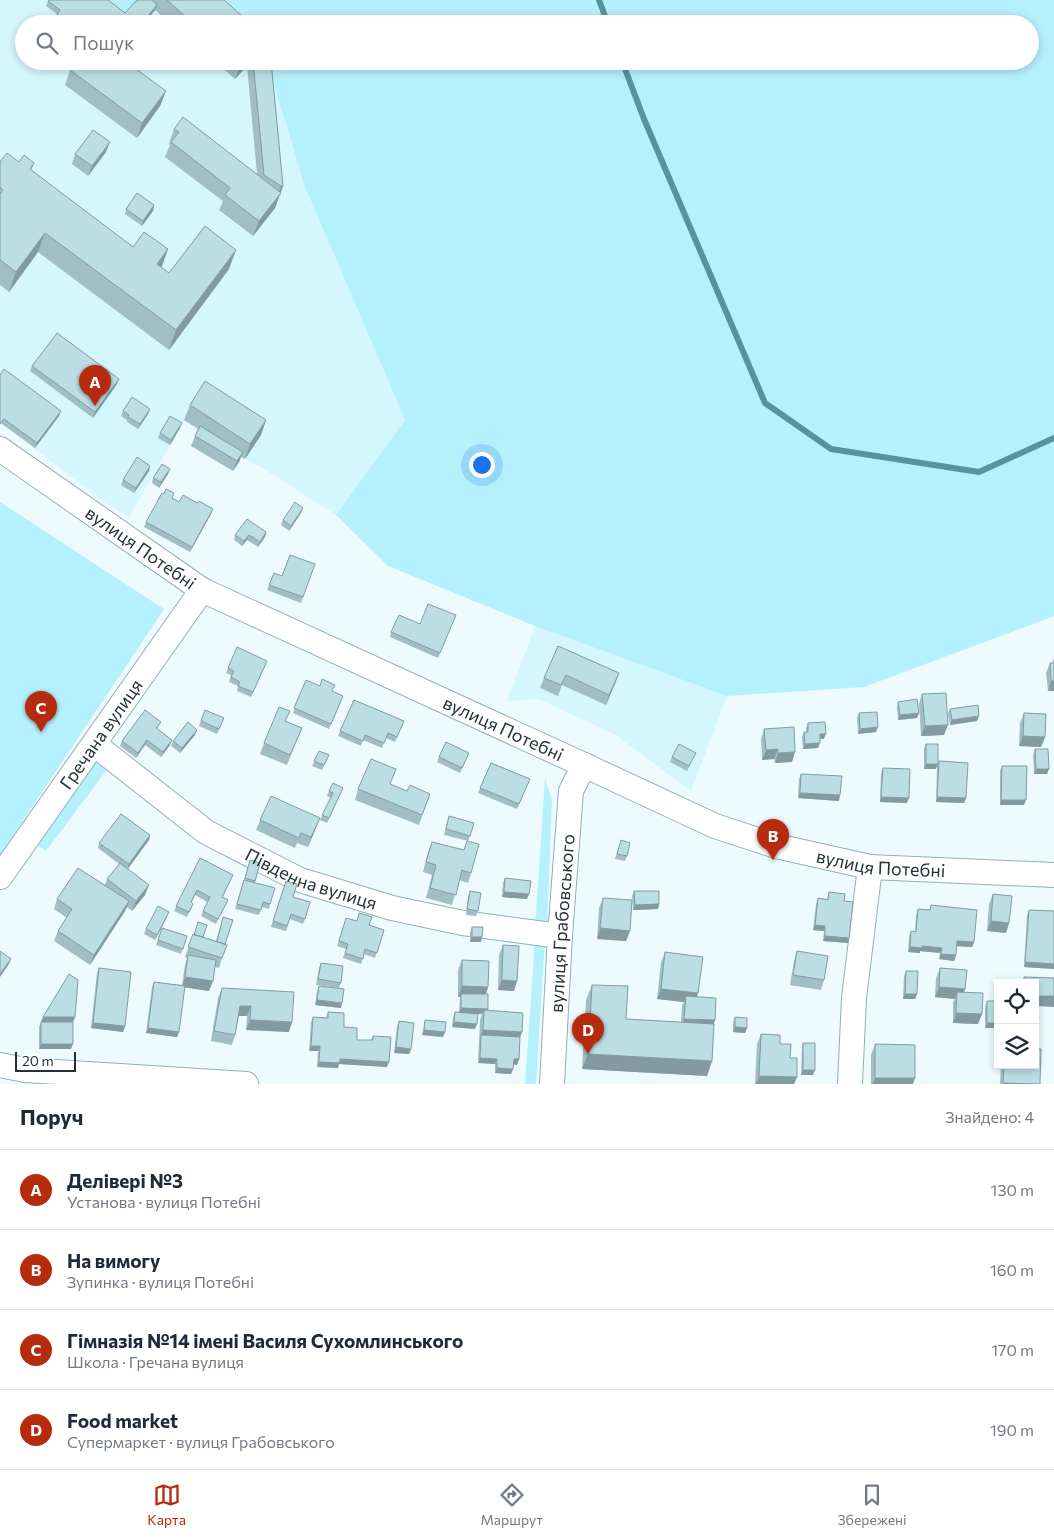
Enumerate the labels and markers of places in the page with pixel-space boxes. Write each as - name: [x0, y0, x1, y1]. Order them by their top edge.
- pin: A: [79, 365, 111, 406]
- pin: C: [25, 691, 57, 732]
- pin: B: [757, 819, 789, 860]
- pin: D: [572, 1013, 604, 1054]

